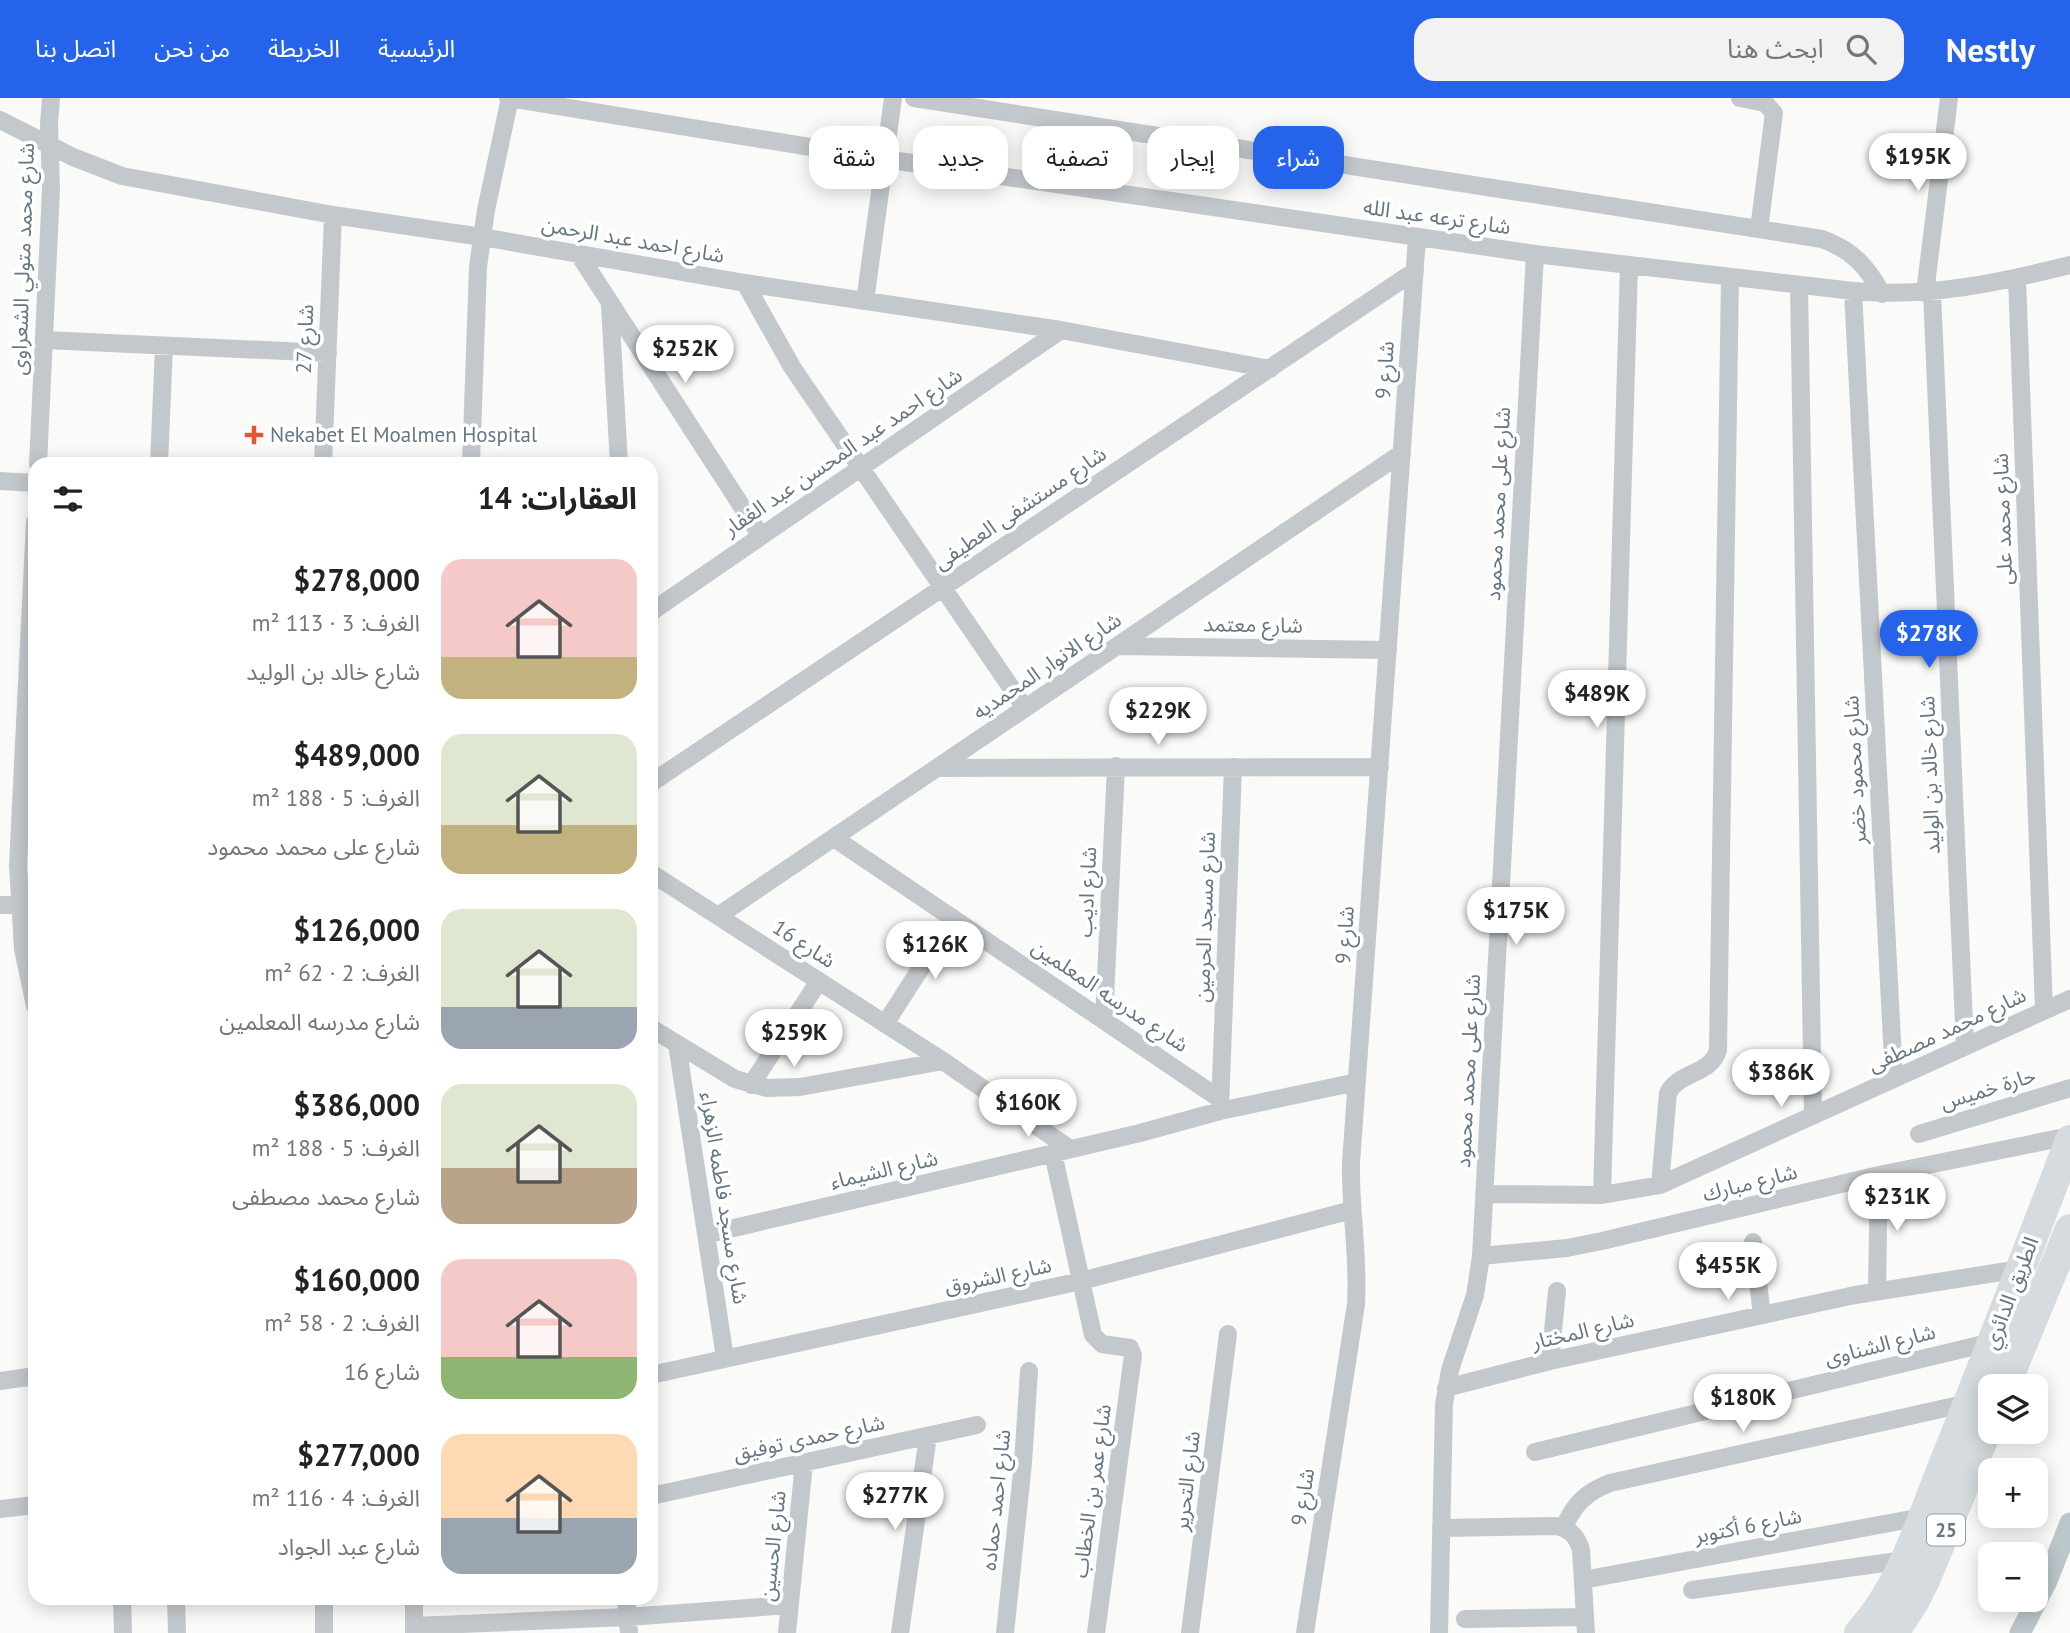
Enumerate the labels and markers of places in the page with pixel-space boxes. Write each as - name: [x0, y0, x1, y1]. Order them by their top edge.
- pin: $195K: [1869, 134, 1967, 193]
- pin: $252K: [636, 326, 734, 385]
- place label: Nekabet El Moalmen Hospital: [270, 421, 537, 448]
- marker: Nekabet El Moalmen Hospital: [244, 425, 264, 445]
- pin: $278K: [1880, 610, 1978, 670]
- pin: $489K: [1548, 670, 1646, 730]
- pin: $229K: [1109, 688, 1207, 747]
- pin: $175K: [1467, 888, 1565, 947]
- pin: $126K: [886, 922, 984, 981]
- pin: $259K: [745, 1010, 843, 1069]
- pin: $386K: [1732, 1049, 1830, 1109]
- pin: $160K: [979, 1080, 1077, 1139]
- pin: $231K: [1848, 1174, 1946, 1233]
- pin: $455K: [1679, 1242, 1777, 1302]
- pin: $180K: [1694, 1374, 1792, 1434]
- pin: $277K: [846, 1472, 944, 1532]

